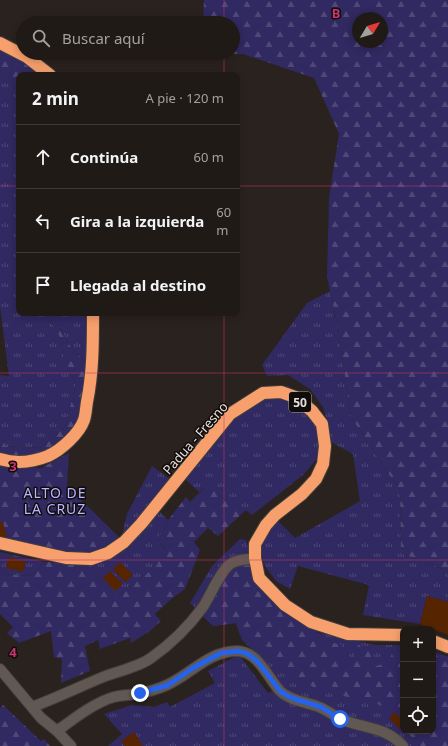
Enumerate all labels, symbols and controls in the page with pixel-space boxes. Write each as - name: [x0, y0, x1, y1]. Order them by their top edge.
- text: B: [332, 4, 340, 22]
- north arrow: [352, 12, 388, 48]
- search box: [16, 16, 240, 60]
- icon: search: [30, 27, 52, 49]
- text: Buscar aquí: [62, 28, 145, 48]
- text: 2 min: [32, 87, 79, 110]
- text: A pie · 120 m: [146, 89, 224, 107]
- icon: ahead: [32, 146, 54, 168]
- text: Continúa: [70, 147, 138, 167]
- text: 60 m: [194, 148, 224, 166]
- text: 60 m: [216, 203, 231, 239]
- icon: left: [32, 210, 54, 232]
- text: Gira a la izquierda: [70, 211, 204, 231]
- icon: arrive: [32, 274, 54, 296]
- text: Llegada al destino: [70, 275, 206, 295]
- road number: 50: [289, 392, 311, 412]
- street label: Padua - Fresno: [158, 398, 232, 478]
- text: 3: [9, 457, 17, 475]
- district label: ALTO DE LA CRUZ: [23, 483, 87, 518]
- map controls: [400, 626, 436, 734]
- button: +: [400, 626, 436, 662]
- text: 4: [9, 643, 17, 661]
- button: −: [400, 662, 436, 698]
- route end: [131, 684, 149, 702]
- button: locate: [400, 698, 436, 734]
- route start: [331, 710, 349, 728]

